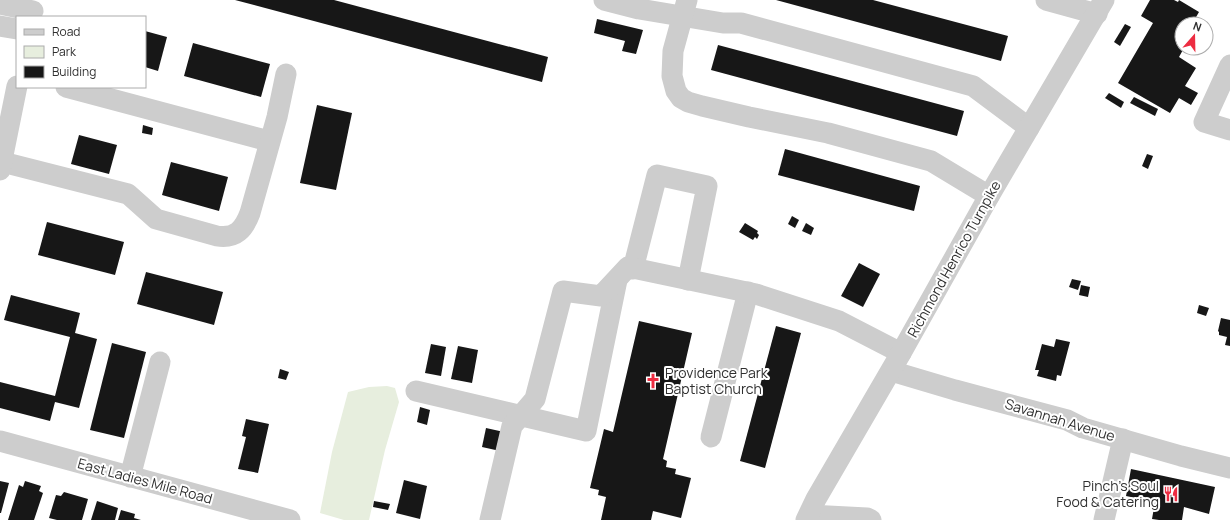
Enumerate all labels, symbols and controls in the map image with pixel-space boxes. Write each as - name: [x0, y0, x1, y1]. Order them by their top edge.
- legend: [16, 16, 146, 88]
- north arrow: [1174, 16, 1214, 56]
- text: N: [1191, 18, 1204, 35]
- text: Road: [52, 23, 80, 40]
- text: Park: [52, 43, 77, 60]
- text: Building: [52, 63, 96, 80]
- street label: Richmond Henrico Turnpike: [903, 177, 1005, 340]
- place label: Providence Park Baptist Church: [665, 363, 769, 398]
- church icon: Providence Park Baptist Church: [644, 372, 662, 390]
- street label: Savannah Avenue: [1003, 394, 1117, 445]
- street label: East Ladies Mile Road: [76, 453, 215, 508]
- place label: Pinch's Soul Food & Catering: [1056, 476, 1159, 511]
- restaurant icon: Pinch's Soul Food & Catering: [1162, 485, 1180, 503]

